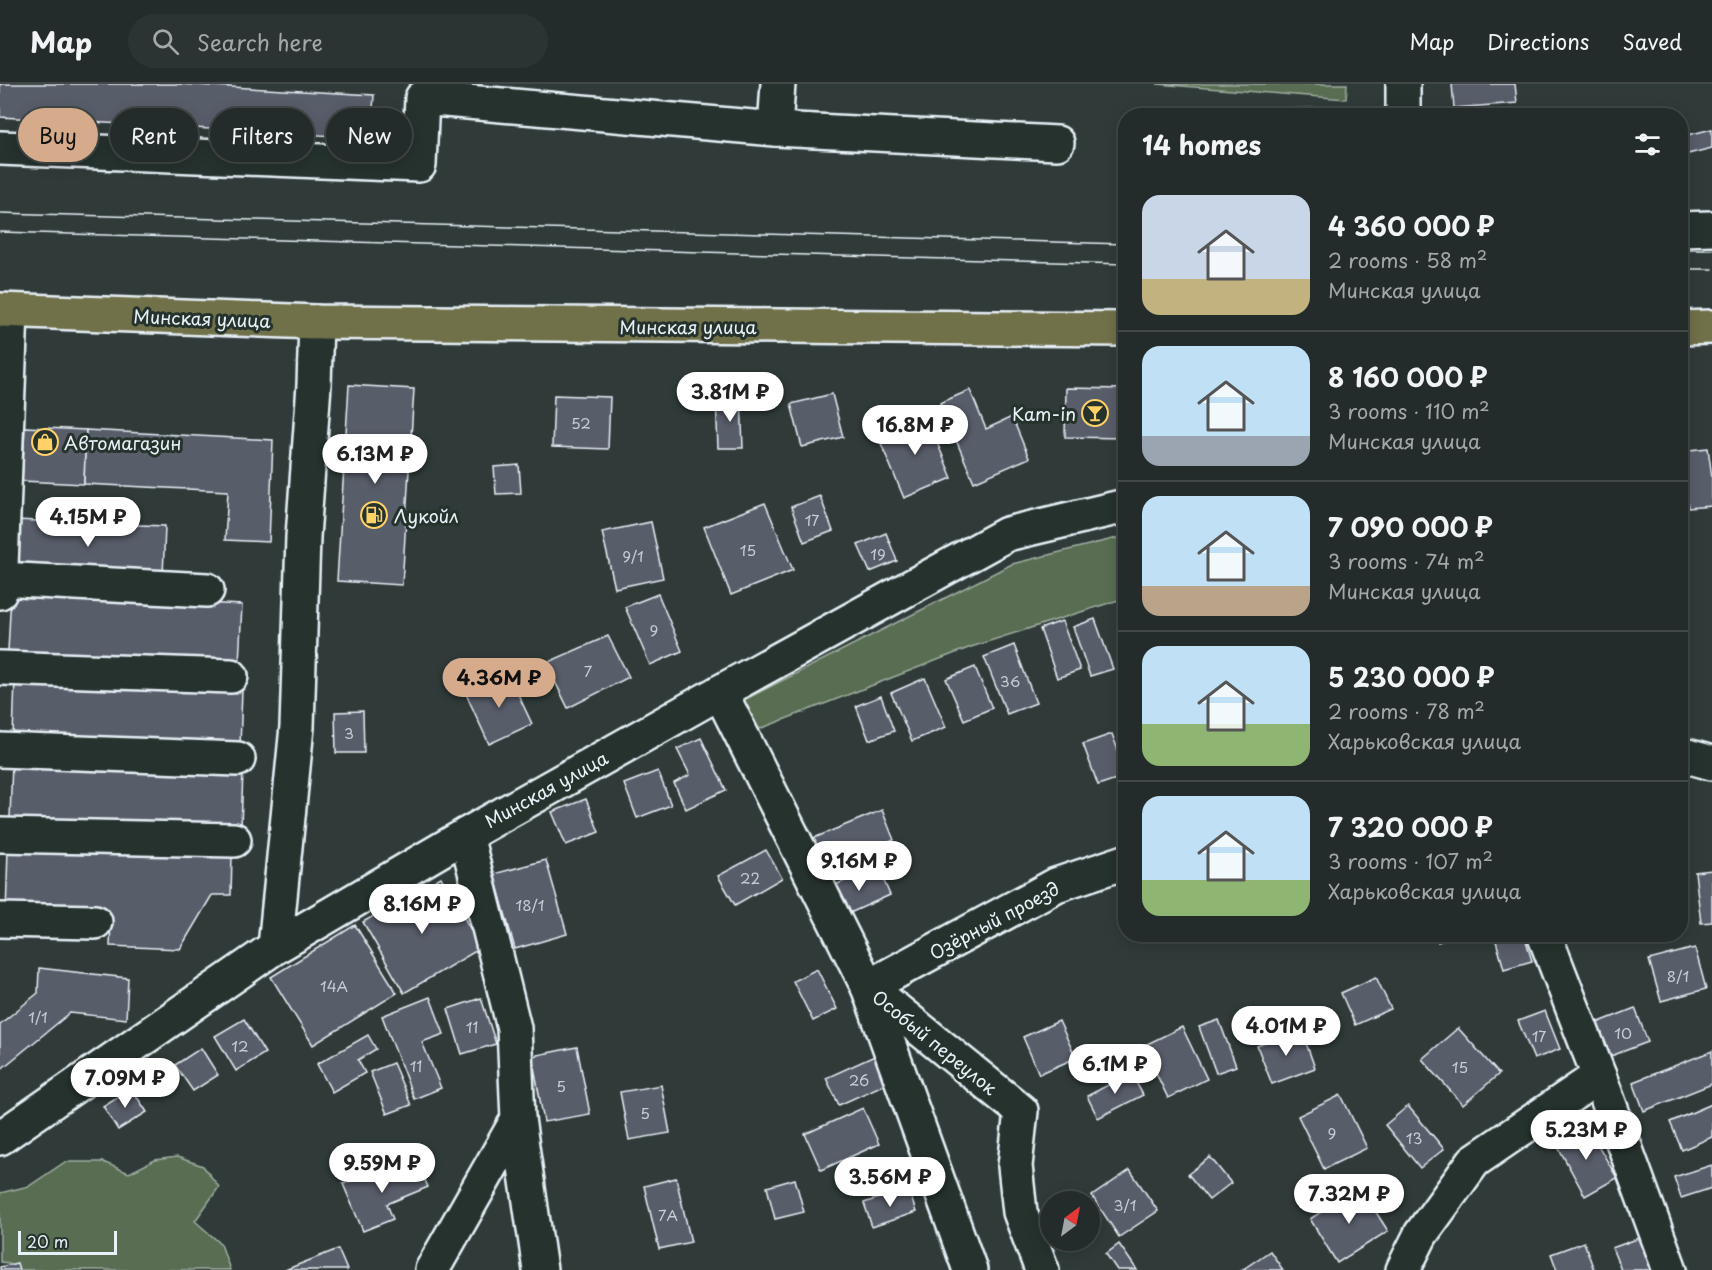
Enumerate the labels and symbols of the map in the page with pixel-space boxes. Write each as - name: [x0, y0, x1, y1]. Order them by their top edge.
- street label: Минская улица: [133, 302, 272, 334]
- street label: Минская улица: [619, 313, 757, 340]
- pin: 3.81M ₽: [675, 372, 785, 423]
- bar icon: Kam-in: [1080, 398, 1110, 428]
- place label: Kam-in: [1012, 400, 1076, 427]
- pin: 16.8M ₽: [860, 405, 970, 456]
- house number: 52: [571, 411, 591, 434]
- shop icon: Автомагазин: [30, 427, 60, 457]
- place label: Автомагазин: [64, 429, 181, 456]
- pin: 6.13M ₽: [320, 434, 430, 485]
- pin: 4.15M ₽: [33, 497, 143, 548]
- fuel station icon: Лукойл: [359, 500, 389, 530]
- place label: Лукойл: [394, 502, 459, 529]
- house number: 17: [805, 508, 819, 531]
- house number: 15: [740, 538, 756, 561]
- house number: 19: [870, 542, 886, 565]
- house number: 9/1: [622, 544, 644, 567]
- house number: 9: [650, 618, 658, 641]
- pin: 4.36M ₽: [444, 658, 554, 709]
- house number: 7: [584, 659, 593, 682]
- house number: 36: [1000, 669, 1020, 692]
- house number: 3: [344, 721, 354, 744]
- street label: Минская улица: [479, 744, 613, 834]
- pin: 9.16M ₽: [804, 841, 914, 892]
- house number: 22: [740, 866, 760, 889]
- street label: Озёрный проезд: [924, 874, 1064, 966]
- pin: 8.16M ₽: [367, 884, 477, 935]
- house number: 18/1: [516, 893, 545, 916]
- house number: 8/1: [1667, 964, 1689, 987]
- house number: 14А: [320, 974, 348, 997]
- street label: Особый переулок: [867, 983, 1003, 1101]
- house number: 1/1: [28, 1005, 48, 1028]
- pin: 4.01M ₽: [1231, 1006, 1341, 1057]
- house number: 11: [466, 1015, 478, 1038]
- house number: 10: [1614, 1021, 1632, 1044]
- house number: 17: [1532, 1024, 1546, 1047]
- house number: 12: [231, 1034, 249, 1057]
- pin: 6.1M ₽: [1066, 1044, 1164, 1095]
- house number: 11: [410, 1054, 422, 1077]
- house number: 15: [1452, 1055, 1468, 1078]
- pin: 7.09M ₽: [70, 1058, 180, 1109]
- house number: 26: [849, 1068, 869, 1091]
- house number: 5: [556, 1074, 566, 1097]
- house number: 5: [640, 1101, 650, 1124]
- pin: 5.23M ₽: [1531, 1110, 1641, 1161]
- house number: 9: [1328, 1121, 1336, 1144]
- house number: 13: [1406, 1126, 1422, 1149]
- pin: 9.59M ₽: [327, 1143, 437, 1194]
- pin: 3.56M ₽: [835, 1157, 945, 1208]
- pin: 7.32M ₽: [1294, 1174, 1404, 1225]
- north arrow: [1040, 1191, 1100, 1251]
- house number: 3/1: [1114, 1193, 1136, 1216]
- house number: 7А: [658, 1203, 678, 1226]
- scale bar: [18, 1228, 117, 1256]

